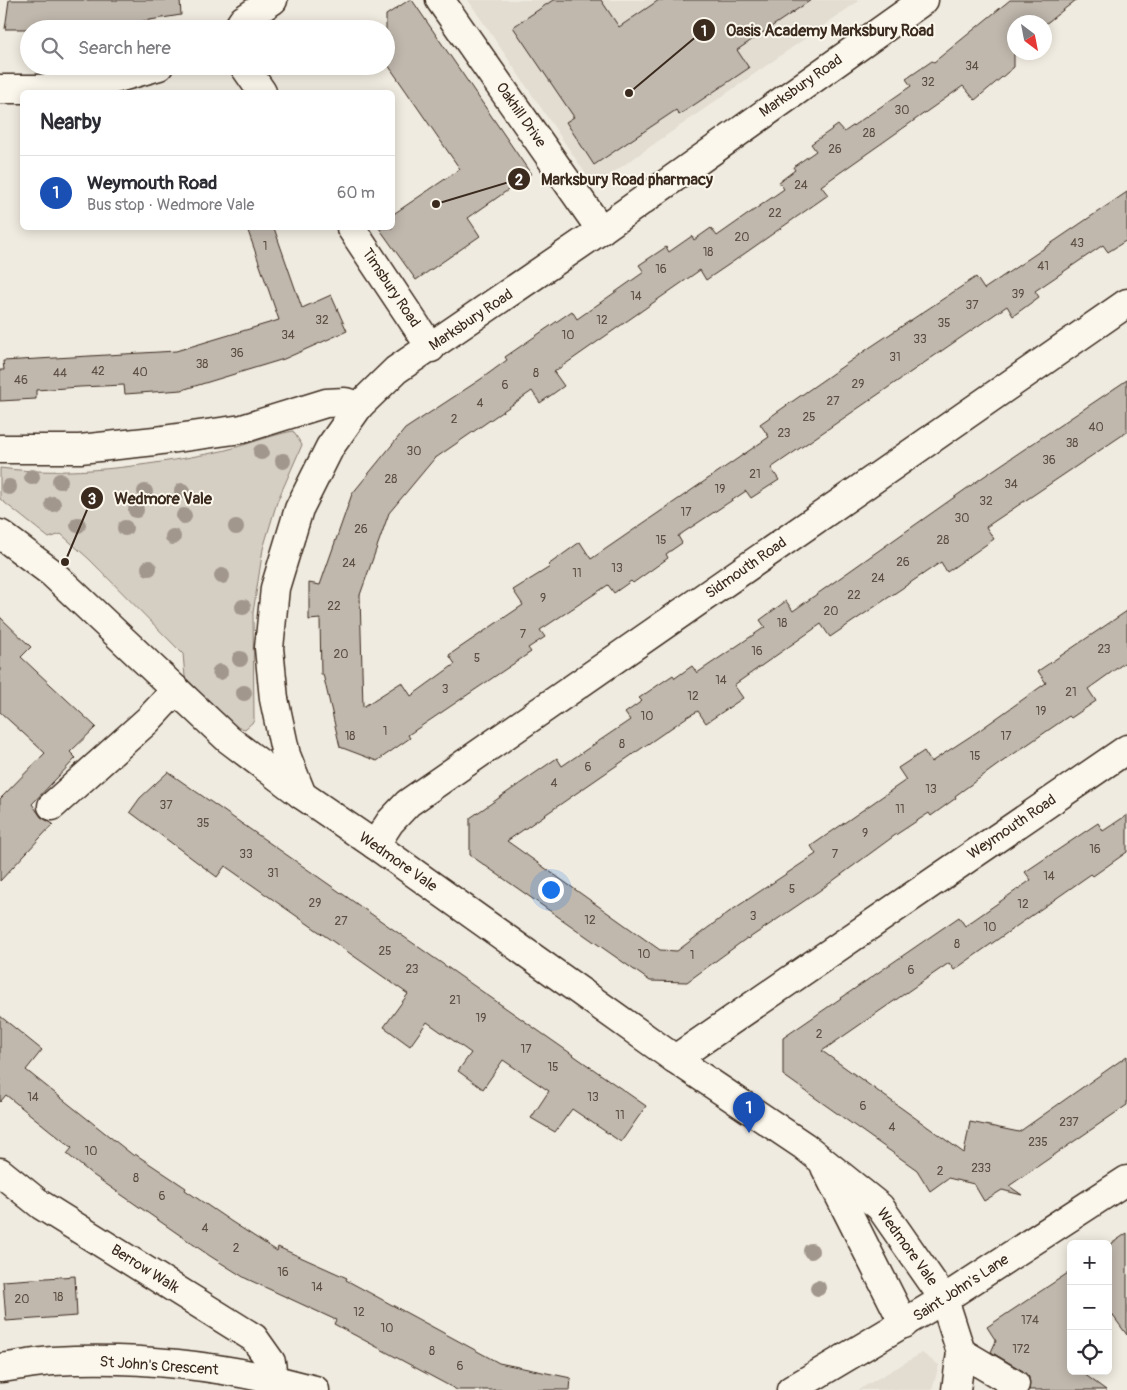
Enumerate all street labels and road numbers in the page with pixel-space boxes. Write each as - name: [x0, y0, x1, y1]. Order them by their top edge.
- street label: Marksbury Road: [756, 50, 846, 122]
- street label: Oakhill Drive: [492, 79, 551, 152]
- street label: Timsbury Road: [358, 245, 424, 331]
- street label: Marksbury Road: [425, 285, 517, 355]
- street label: Sidmouth Road: [702, 533, 790, 603]
- street label: Weymouth Road: [964, 790, 1060, 864]
- street label: Wedmore Vale: [355, 828, 441, 896]
- street label: Wedmore Vale: [872, 1204, 942, 1290]
- street label: Berrow Walk: [107, 1240, 183, 1298]
- street label: Saint John's Lane: [910, 1250, 1013, 1326]
- street label: St John's Crescent: [99, 1352, 220, 1380]

